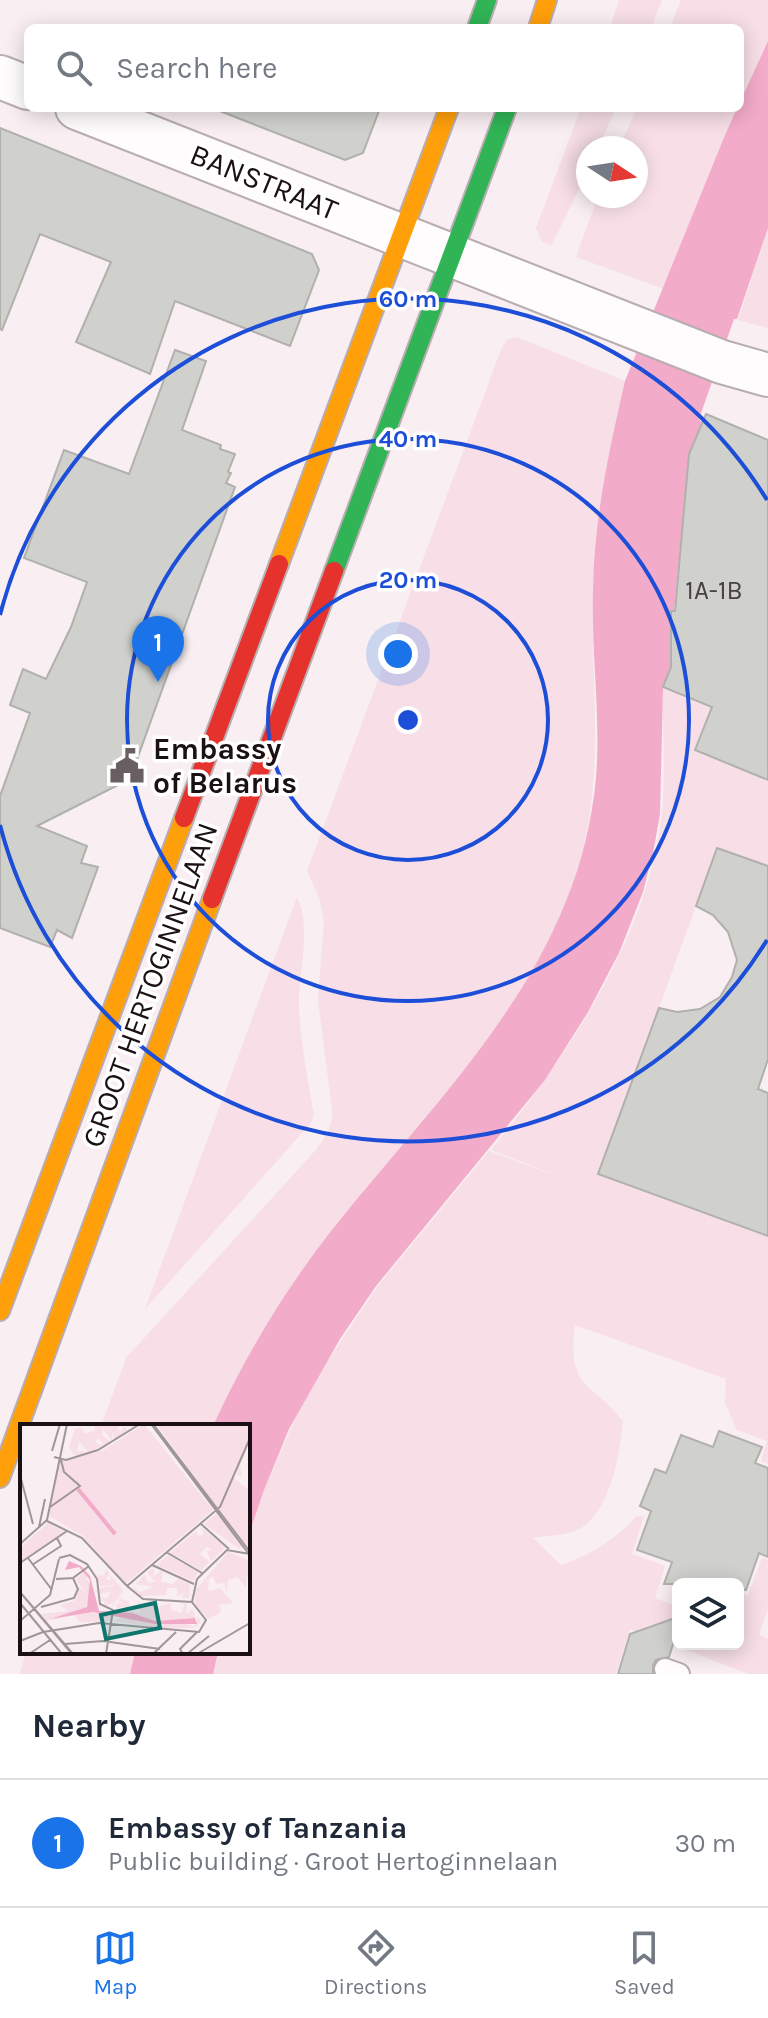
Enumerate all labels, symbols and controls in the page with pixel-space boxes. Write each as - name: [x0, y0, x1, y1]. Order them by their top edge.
- search box: [24, 24, 744, 112]
- icon: search: [52, 46, 96, 90]
- text: Search here: [116, 50, 277, 86]
- street label: BANSTRAAT: [185, 136, 343, 228]
- north arrow: [576, 136, 648, 208]
- text: 60 m: [379, 285, 437, 313]
- text: 40 m: [379, 425, 437, 453]
- text: 20 m: [379, 566, 437, 594]
- house number: 1A-1B: [685, 575, 743, 606]
- pin: 1: [132, 616, 184, 682]
- your location: [378, 634, 418, 674]
- centre of rings: [394, 706, 422, 734]
- place label: Embassy of Belarus: [153, 731, 297, 801]
- public building icon: Embassy of Belarus: [108, 747, 146, 785]
- street label: GROOT HERTOGINNELAAN: [74, 818, 226, 1152]
- inset map: [20, 1424, 250, 1654]
- map controls: [672, 1578, 744, 1650]
- button: layers: [672, 1578, 744, 1650]
- text: Nearby: [32, 1706, 146, 1746]
- text: Embassy of Tanzania: [108, 1810, 407, 1846]
- text: 1: [53, 1828, 63, 1859]
- text: 30 m: [675, 1828, 736, 1859]
- text: Public building · Groot Hertoginnelaan: [108, 1846, 558, 1877]
- tab: Map: [93, 1926, 137, 2000]
- tab: Directions: [324, 1926, 427, 2000]
- tab: Saved: [614, 1926, 675, 2000]

